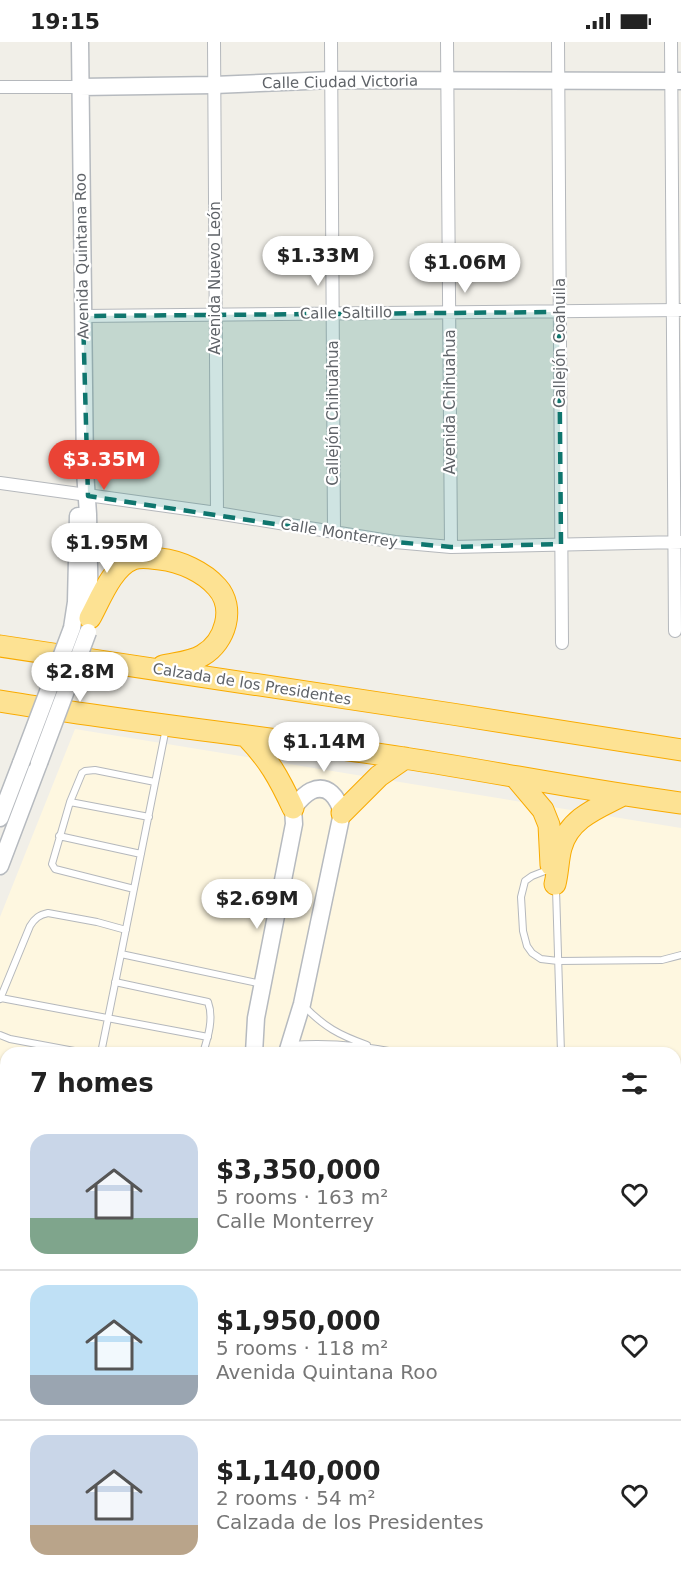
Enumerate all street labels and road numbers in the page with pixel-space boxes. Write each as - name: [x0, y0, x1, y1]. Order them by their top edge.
- street label: Calle Ciudad Victoria: [262, 72, 418, 92]
- street label: Avenida Quintana Roo: [72, 173, 92, 339]
- street label: Avenida Nuevo León: [206, 201, 224, 355]
- street label: Callejón Coahuila: [551, 278, 569, 408]
- street label: Calle Saltillo: [300, 303, 392, 323]
- street label: Avenida Chihuahua: [441, 329, 459, 475]
- street label: Callejón Chihuahua: [324, 340, 342, 486]
- street label: Calle Monterrey: [279, 515, 399, 551]
- street label: Calzada de los Presidentes: [151, 659, 353, 709]

